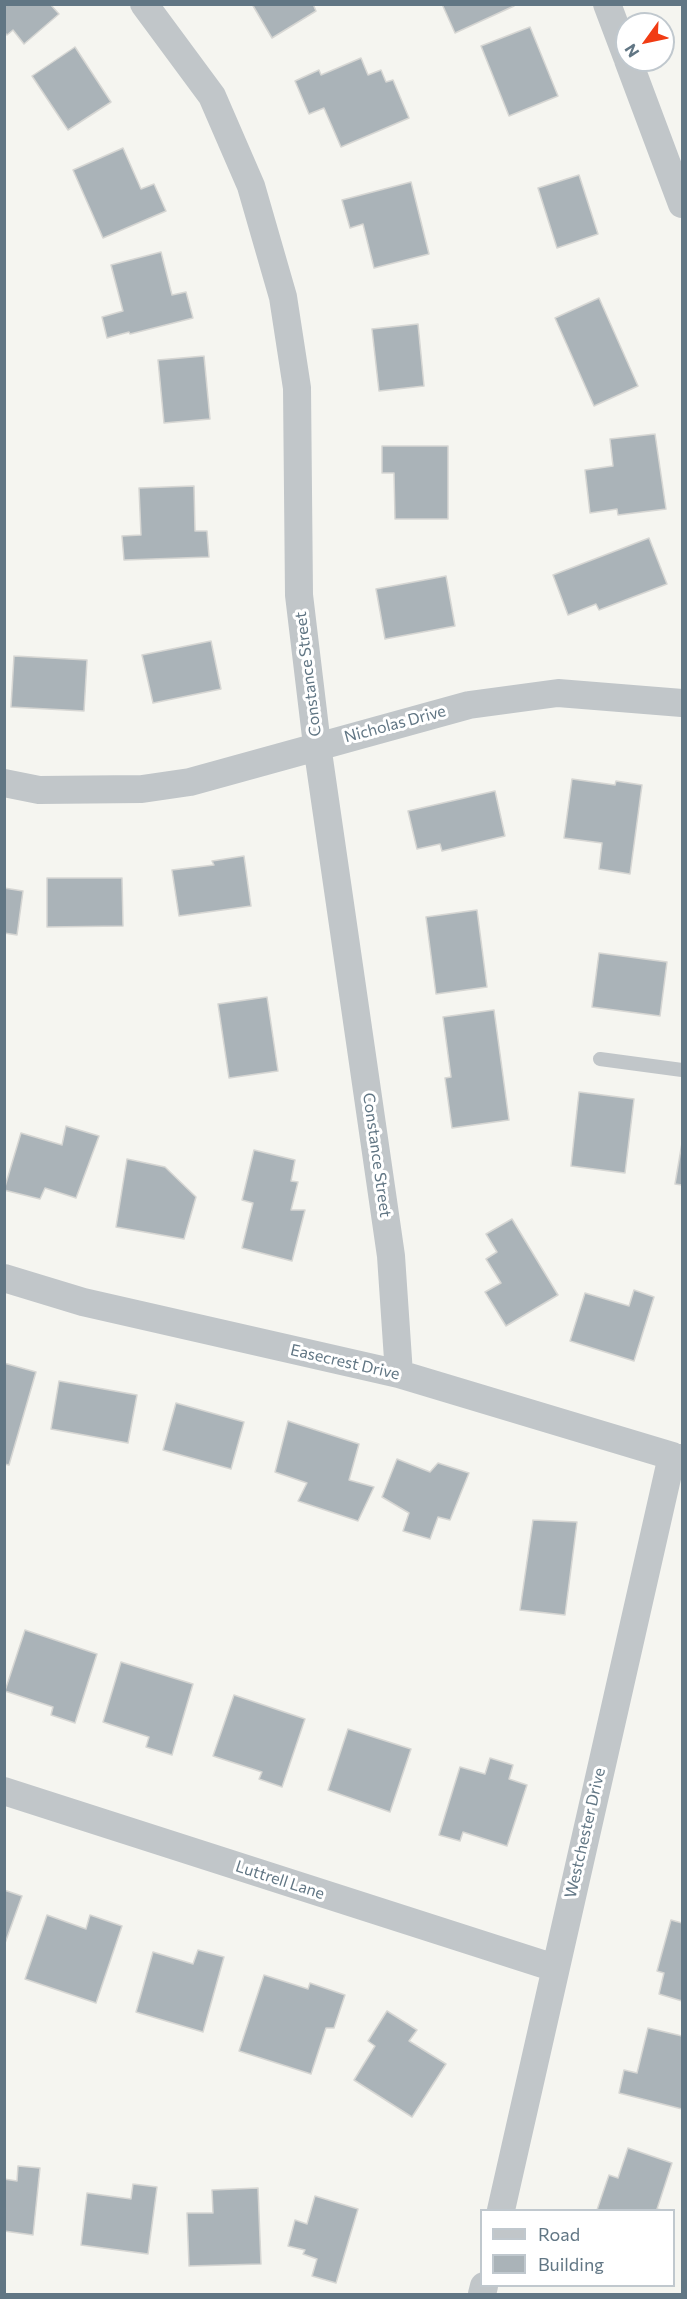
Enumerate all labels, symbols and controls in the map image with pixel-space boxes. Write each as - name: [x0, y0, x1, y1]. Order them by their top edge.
- north arrow: [615, 12, 675, 72]
- text: N: [620, 41, 642, 61]
- street label: Constance Street: [291, 610, 325, 738]
- street label: Nicholas Drive: [342, 701, 448, 747]
- street label: Constance Street: [359, 1091, 395, 1219]
- street label: Easecrest Drive: [288, 1340, 402, 1384]
- street label: Westchester Drive: [561, 1766, 609, 1900]
- street label: Luttrell Lane: [233, 1857, 327, 1903]
- legend: [480, 2209, 675, 2287]
- text: Road: [538, 2223, 580, 2245]
- text: Building: [538, 2253, 604, 2275]

